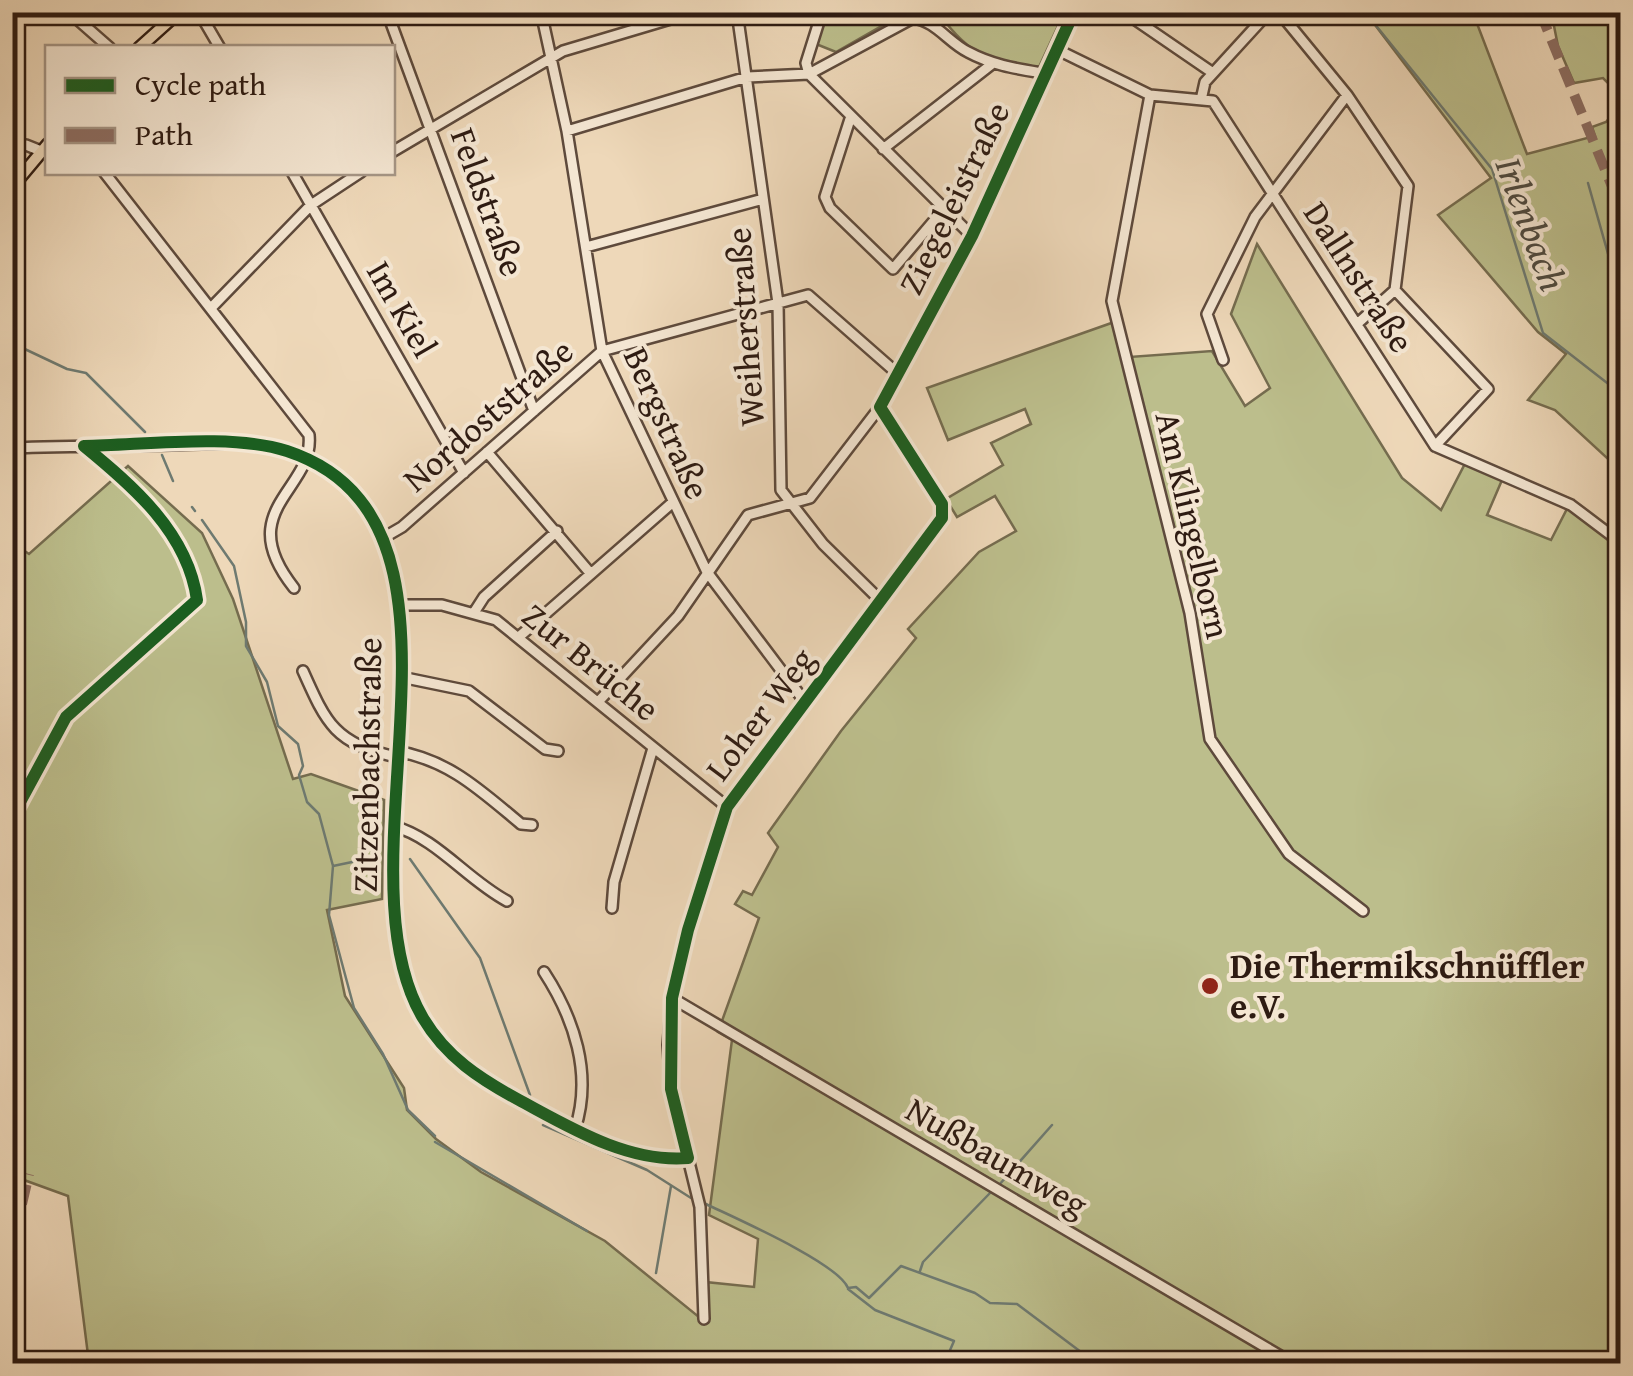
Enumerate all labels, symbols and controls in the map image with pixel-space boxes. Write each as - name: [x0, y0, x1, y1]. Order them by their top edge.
- legend: [45, 45, 395, 175]
- text: Cycle path: [135, 62, 266, 106]
- street label: Ziegeleistraße: [885, 93, 1022, 303]
- text: Path: [135, 112, 193, 156]
- street label: Feldstraße: [438, 121, 539, 283]
- water label: Irlenbach: [1482, 149, 1582, 298]
- street label: Dallnstraße: [1291, 191, 1427, 362]
- street label: Weiherstraße: [712, 226, 777, 428]
- street label: Im Kiel: [354, 251, 451, 367]
- street label: Nordoststraße: [391, 326, 584, 503]
- street label: Bergstraße: [611, 338, 724, 507]
- street label: Am Klingelborn: [1143, 406, 1244, 644]
- street label: Zur Brüche: [512, 590, 671, 733]
- street label: Loher Weg: [692, 636, 827, 791]
- street label: Zitzenbachstraße: [339, 637, 394, 893]
- place label: Die Thermikschnüffler e.V.: [1230, 940, 1585, 1031]
- marker: Die Thermikschnüffler e.V.: [1199, 975, 1221, 997]
- street label: Nußbaumweg: [897, 1084, 1098, 1230]

